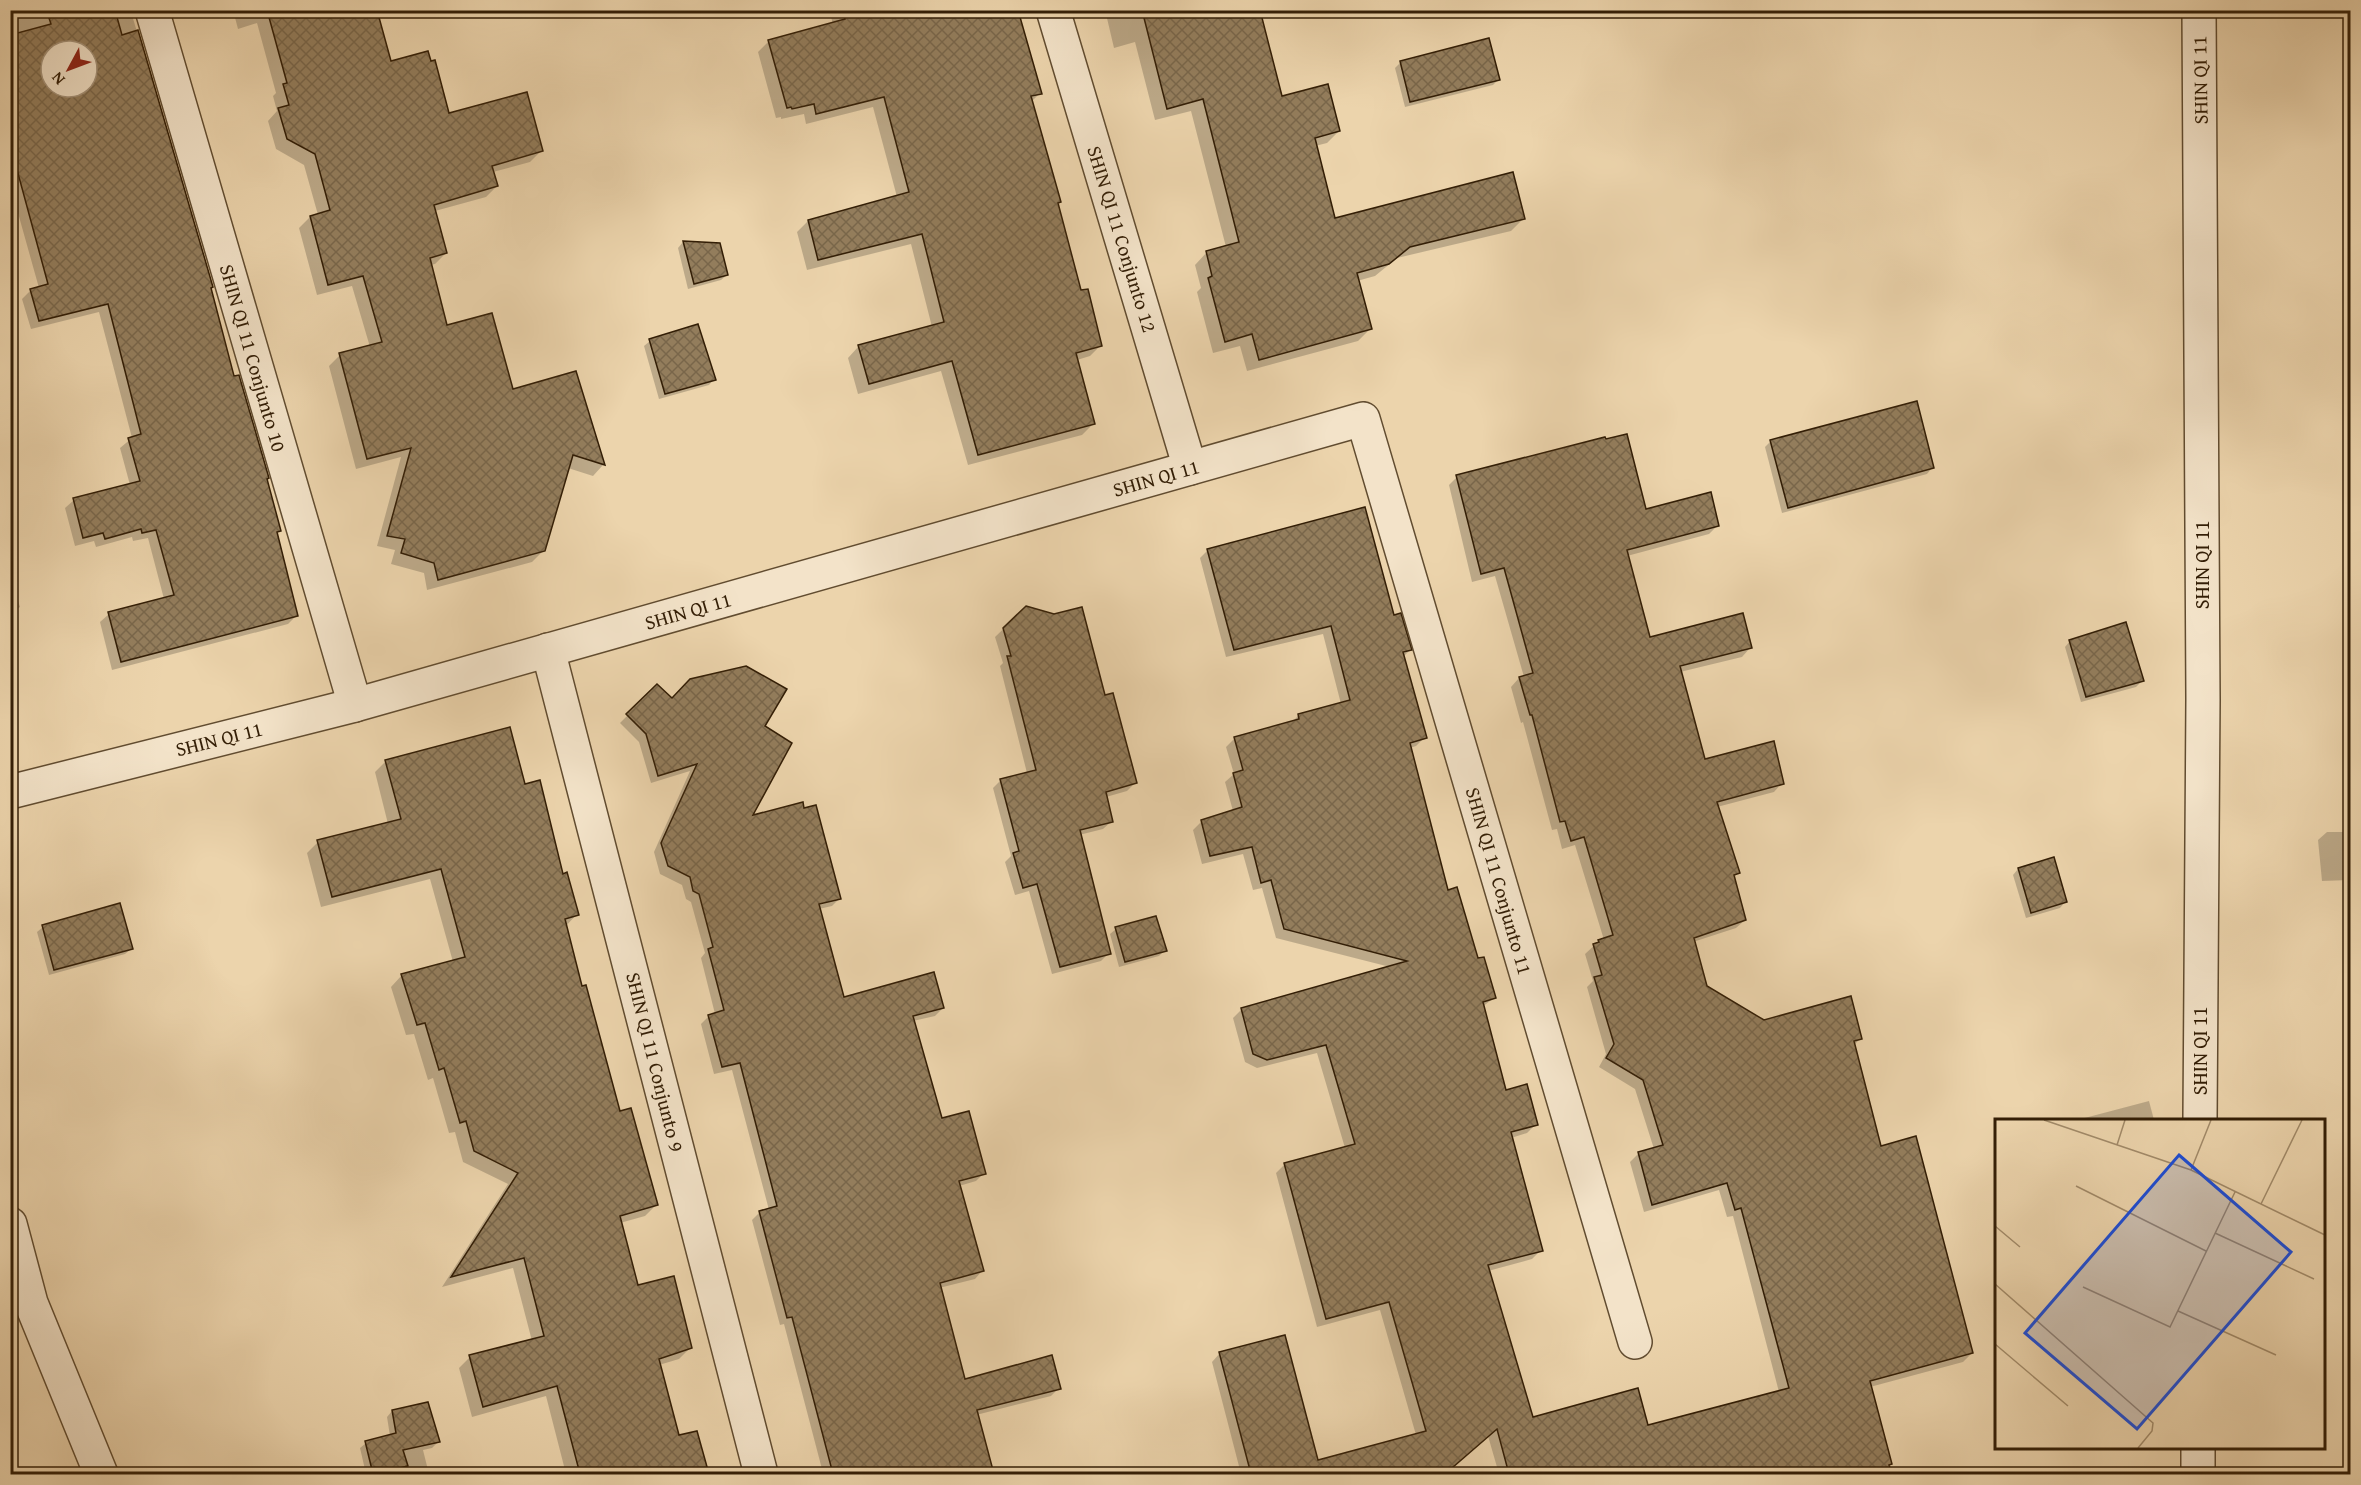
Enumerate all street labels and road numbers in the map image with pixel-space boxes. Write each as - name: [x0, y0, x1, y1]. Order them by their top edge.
- street label: SHIN QI 11: [2184, 35, 2215, 125]
- street label: SHIN QI 11 Conjunto 12: [1080, 142, 1165, 336]
- street label: SHIN QI 11 Conjunto 10: [213, 261, 294, 455]
- street label: SHIN QI 11: [1109, 451, 1202, 504]
- street label: SHIN QI 11: [2187, 521, 2216, 609]
- street label: SHIN QI 11: [641, 584, 734, 637]
- street label: SHIN QI 11: [172, 714, 265, 763]
- street label: SHIN QI 11 Conjunto 11: [1459, 784, 1540, 978]
- street label: SHIN QI 11 Conjunto 9: [619, 969, 692, 1155]
- street label: SHIN QI 11: [2185, 1007, 2214, 1095]

